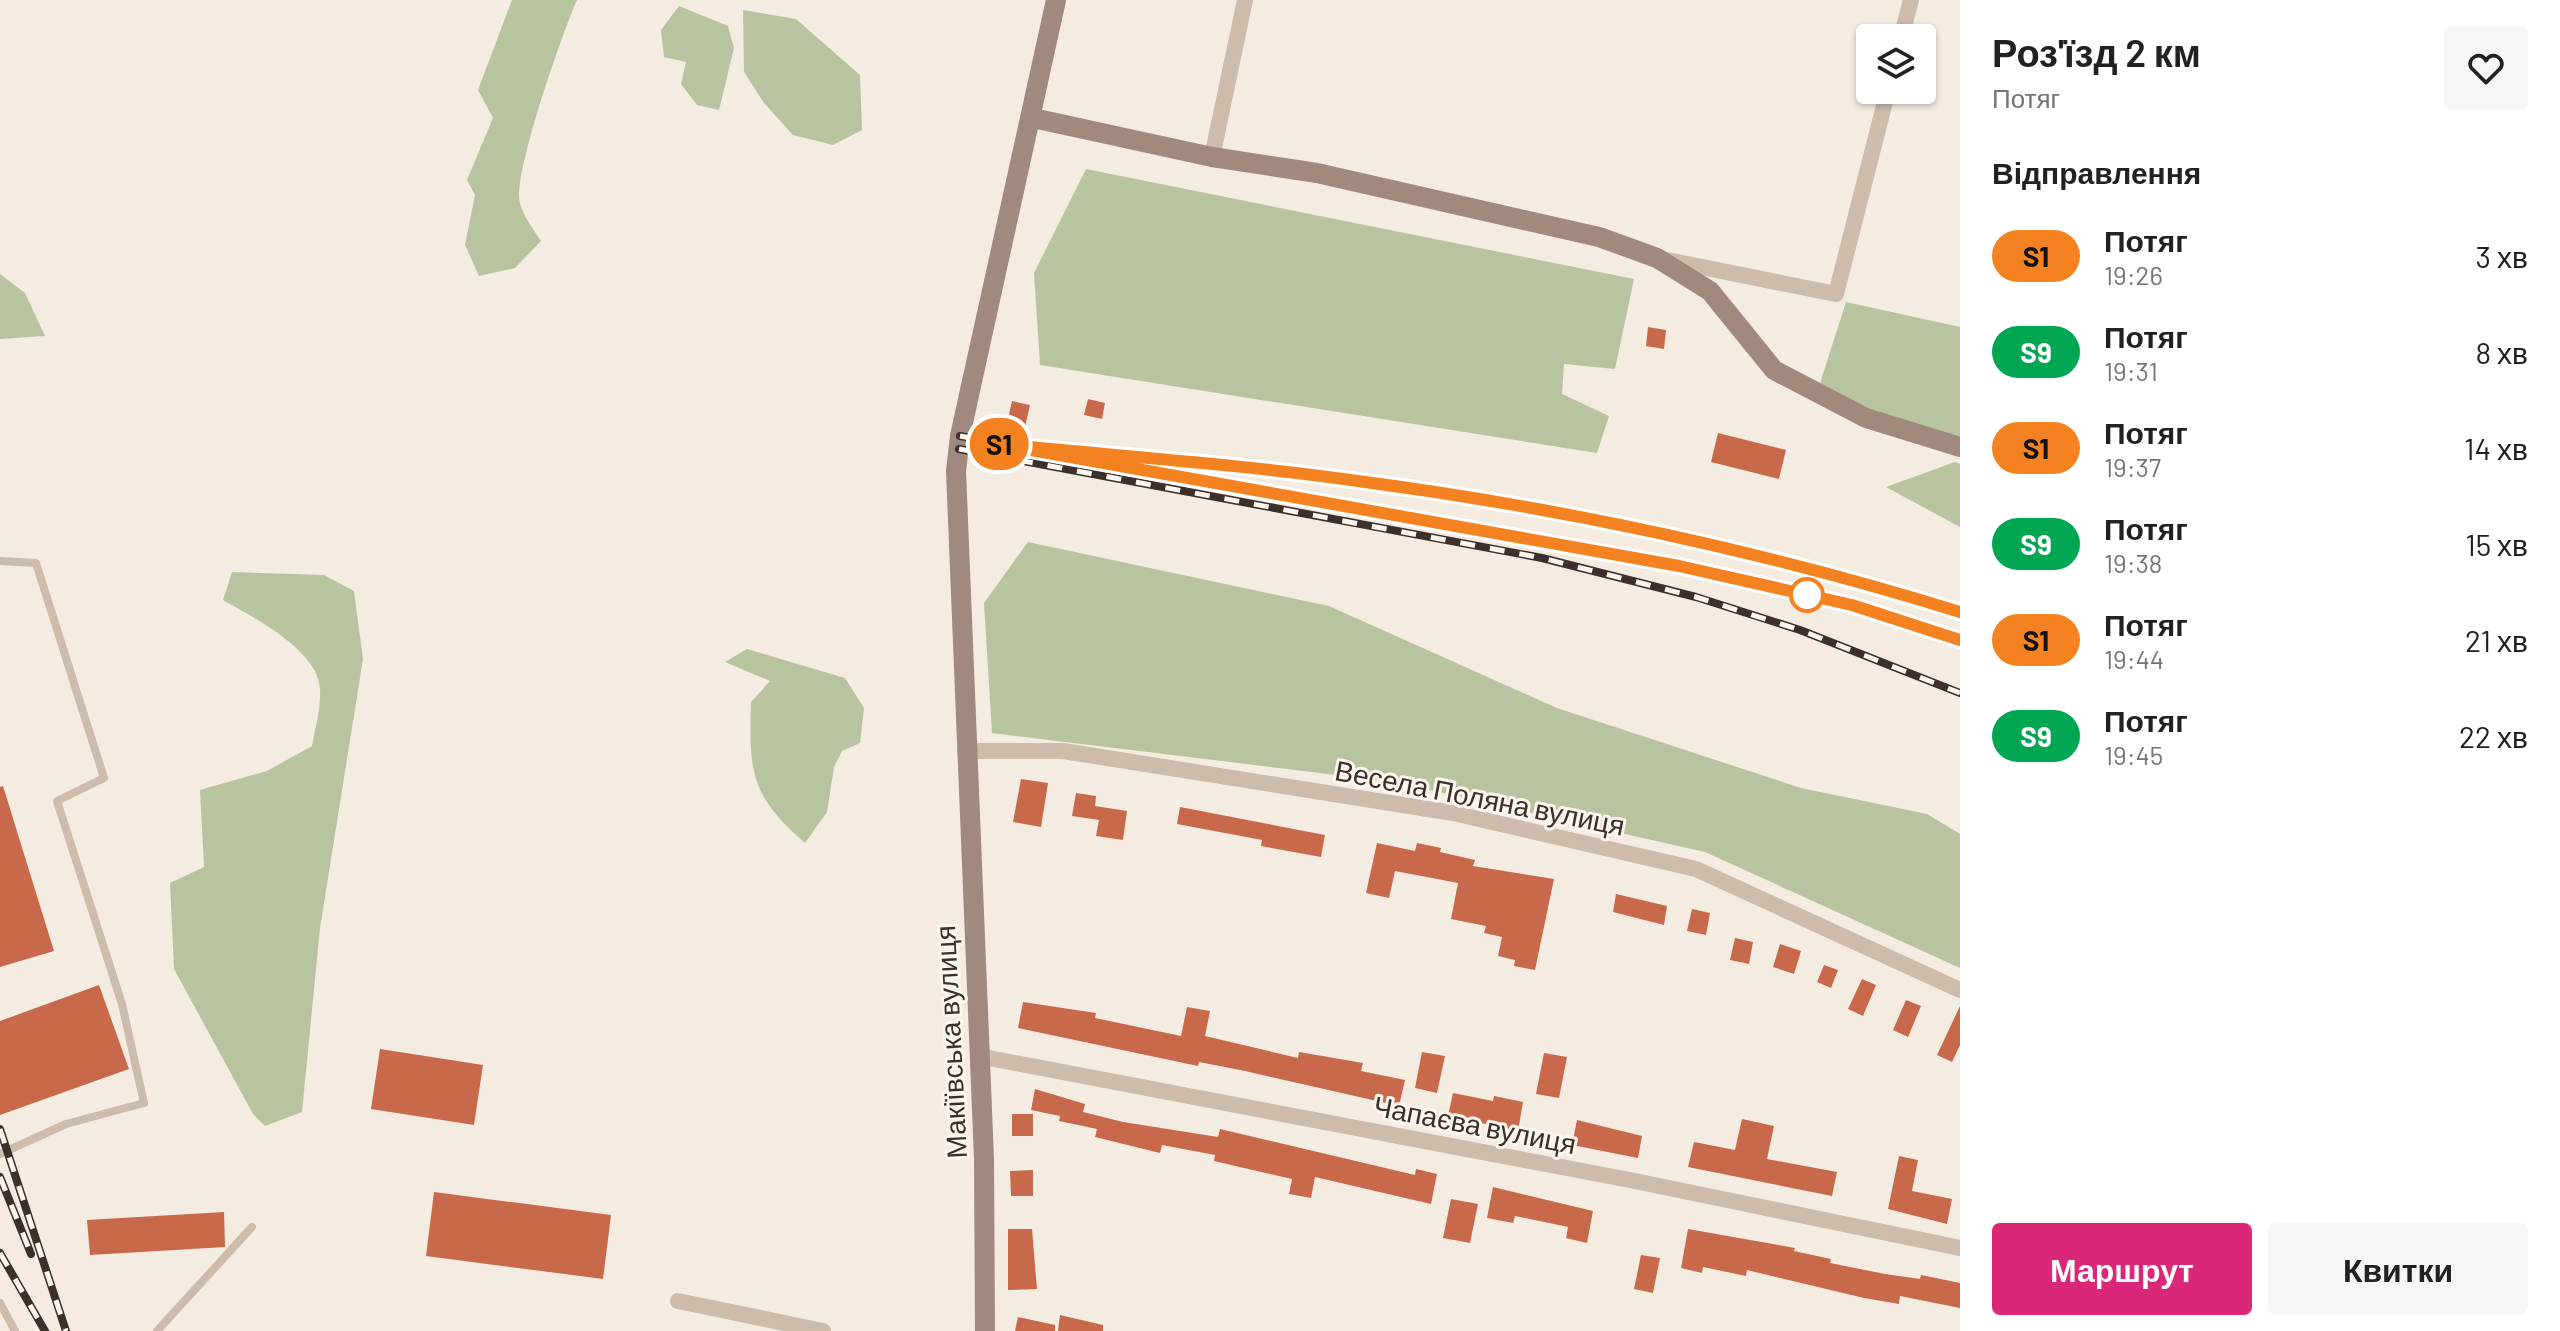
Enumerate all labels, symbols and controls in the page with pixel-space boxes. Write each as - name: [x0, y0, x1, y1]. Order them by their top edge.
- map controls: [1856, 24, 1936, 104]
- button: layers: [1856, 24, 1936, 104]
- button: heart: [2444, 26, 2528, 110]
- text: Роз'їзд 2 км: [1992, 29, 2201, 75]
- text: Потяг: [1992, 82, 2060, 113]
- text: Відправлення: [1992, 154, 2201, 190]
- text: Потяг: [2104, 222, 2188, 258]
- text: 3 хв: [2476, 238, 2528, 274]
- text: S1: [2023, 239, 2049, 273]
- text: 19:26: [2104, 259, 2163, 290]
- text: Потяг: [2104, 318, 2188, 354]
- text: 8 хв: [2475, 334, 2528, 370]
- text: S9: [2020, 335, 2052, 369]
- text: 19:31: [2104, 355, 2158, 386]
- text: Потяг: [2104, 414, 2188, 450]
- line badge: S1: [963, 418, 1035, 470]
- text: S1: [986, 427, 1012, 461]
- text: 14 хв: [2464, 430, 2528, 466]
- text: S1: [2023, 431, 2049, 465]
- text: 19:37: [2104, 451, 2161, 482]
- text: Потяг: [2104, 510, 2188, 546]
- text: 15 хв: [2465, 526, 2528, 562]
- text: S9: [2020, 527, 2052, 561]
- text: 19:38: [2104, 547, 2162, 578]
- unlabelled marker: [1790, 578, 1824, 612]
- text: Потяг: [2104, 606, 2188, 642]
- text: 21 хв: [2465, 622, 2528, 658]
- text: S1: [2023, 623, 2049, 657]
- text: 19:44: [2104, 643, 2164, 674]
- text: Потяг: [2104, 702, 2188, 738]
- text: 22 хв: [2459, 718, 2528, 754]
- text: S9: [2020, 719, 2052, 753]
- text: 19:45: [2104, 739, 2163, 770]
- street label: Весела Поляна вулиця: [1332, 752, 1628, 842]
- street label: Макіївська вулиця: [927, 925, 973, 1159]
- street label: Чапаєва вулиця: [1371, 1088, 1579, 1160]
- button: Маршрут: [1992, 1223, 2252, 1315]
- button: Квитки: [2268, 1223, 2528, 1315]

